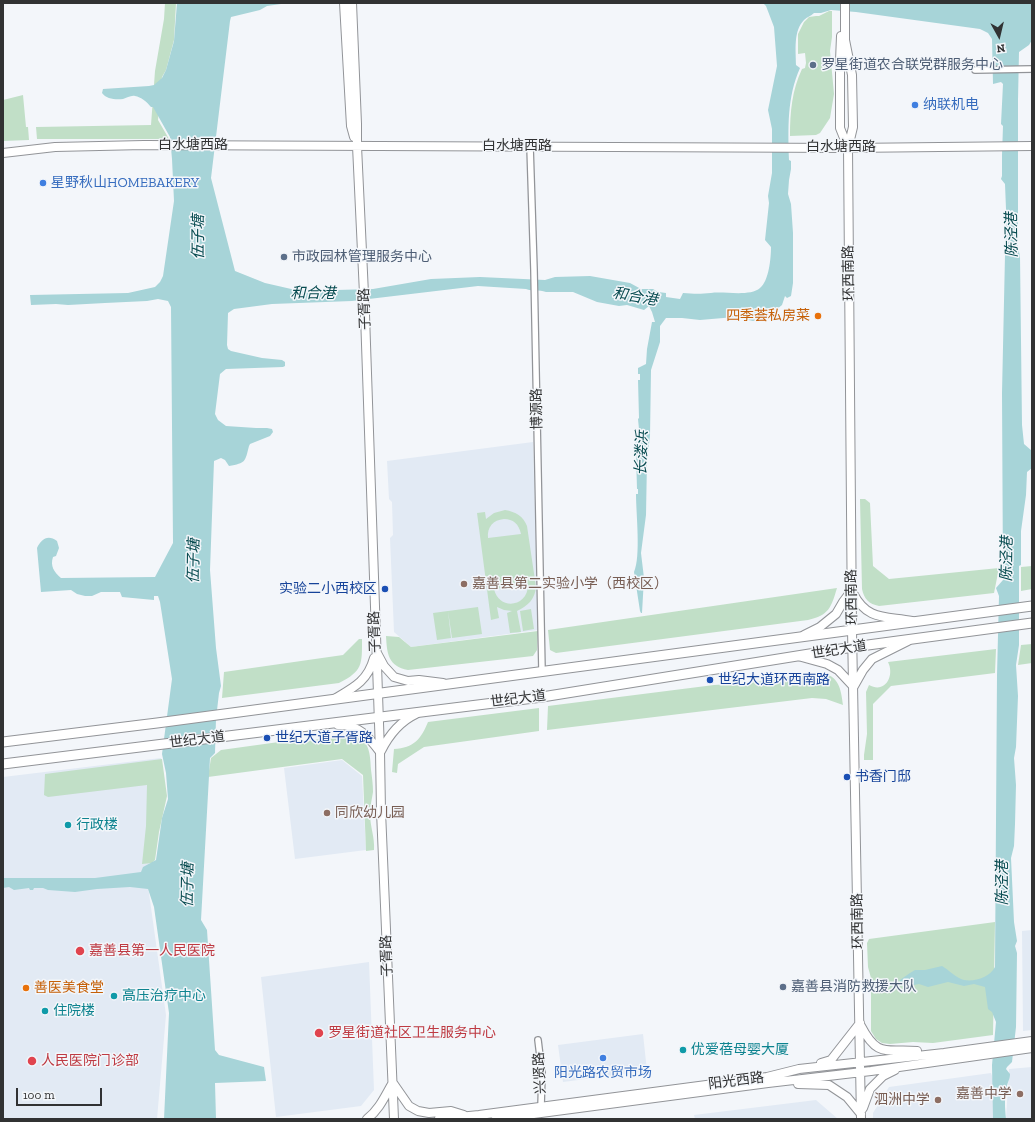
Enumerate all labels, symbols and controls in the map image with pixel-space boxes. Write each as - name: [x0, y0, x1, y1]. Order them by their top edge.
- north arrow: [979, 16, 1019, 56]
- text: N: [996, 41, 1006, 55]
- place label: 罗星街道农合联党群服务中心: [821, 57, 1003, 73]
- marker: 罗星街道农合联党群服务中心: [808, 60, 818, 70]
- place label: 纳联机电: [923, 97, 979, 113]
- marker: 纳联机电: [910, 100, 920, 110]
- street label: 白水塘西路: [158, 137, 228, 153]
- street label: 白水塘西路: [482, 138, 552, 154]
- street label: 白水塘西路: [806, 139, 876, 155]
- place label: 星野秋山HOMEBAKERY: [51, 175, 199, 191]
- marker: 星野秋山HOMEBAKERY: [38, 178, 48, 188]
- water label: 陈泾港: [1003, 212, 1021, 258]
- water label: 伍子塘: [190, 215, 208, 259]
- street label: 环西南路: [840, 245, 858, 301]
- place label: 市政园林管理服务中心: [292, 249, 432, 265]
- marker: 市政园林管理服务中心: [279, 252, 289, 262]
- water label: 和合港: [611, 284, 659, 310]
- water label: 和合港: [291, 285, 335, 303]
- street label: 子胥路: [356, 288, 374, 330]
- place label: 四季荟私房菜: [726, 308, 810, 324]
- marker: 四季荟私房菜: [813, 311, 823, 321]
- street label: 博源路: [528, 388, 546, 430]
- water label: 长溇浜: [632, 430, 652, 476]
- water label: 陈泾港: [998, 536, 1016, 582]
- water label: 伍子塘: [185, 538, 203, 584]
- street label: 环西南路: [843, 569, 861, 625]
- place label: 嘉善县第二实验小学（西校区）: [472, 576, 668, 592]
- marker: 嘉善县第二实验小学（西校区）: [459, 579, 469, 589]
- place label: 实验二小西校区: [279, 581, 377, 597]
- marker: 实验二小西校区: [380, 584, 390, 594]
- street label: 子胥路: [366, 611, 384, 653]
- street label: 世纪大道: [810, 637, 868, 663]
- place label: 世纪大道环西南路: [718, 672, 830, 688]
- marker: 世纪大道环西南路: [705, 675, 715, 685]
- street label: 世纪大道: [489, 687, 547, 711]
- street label: 世纪大道: [168, 728, 226, 752]
- place label: 世纪大道子胥路: [275, 730, 373, 746]
- marker: 世纪大道子胥路: [262, 733, 272, 743]
- place label: 书香门邸: [855, 769, 911, 785]
- marker: 书香门邸: [842, 772, 852, 782]
- place label: 同欣幼儿园: [335, 805, 405, 821]
- marker: 同欣幼儿园: [322, 808, 332, 818]
- place label: 行政楼: [76, 817, 118, 833]
- marker: 行政楼: [63, 820, 73, 830]
- water label: 陈泾港: [994, 861, 1012, 905]
- water label: 伍子塘: [179, 862, 197, 908]
- street label: 环西南路: [849, 893, 867, 949]
- street label: 子胥路: [378, 935, 396, 977]
- place label: 嘉善县第一人民医院: [89, 943, 215, 959]
- marker: 嘉善县第一人民医院: [74, 945, 86, 957]
- place label: 嘉善县消防救援大队: [791, 979, 917, 995]
- place label: 善医美食堂: [34, 980, 104, 996]
- marker: 嘉善县消防救援大队: [778, 982, 788, 992]
- marker: 善医美食堂: [21, 983, 31, 993]
- place label: 高压治疗中心: [122, 988, 206, 1004]
- marker: 高压治疗中心: [109, 991, 119, 1001]
- place label: 住院楼: [53, 1003, 95, 1019]
- marker: 住院楼: [40, 1006, 50, 1016]
- place label: 罗星街道社区卫生服务中心: [328, 1025, 496, 1041]
- marker: 罗星街道社区卫生服务中心: [313, 1027, 325, 1039]
- place label: 优爱蓓母婴大厦: [691, 1042, 789, 1058]
- marker: 优爱蓓母婴大厦: [678, 1045, 688, 1055]
- street label: 兴贤路: [531, 1052, 549, 1094]
- place label: 人民医院门诊部: [41, 1053, 139, 1069]
- marker: 阳光路农贸市场: [598, 1053, 608, 1063]
- marker: 人民医院门诊部: [26, 1055, 38, 1067]
- place label: 阳光路农贸市场: [554, 1065, 652, 1081]
- street label: 阳光西路: [707, 1069, 765, 1093]
- scale bar: [18, 1080, 104, 1106]
- place label: 嘉善中学: [956, 1086, 1012, 1102]
- text: 100 m: [23, 1088, 55, 1102]
- marker: 嘉善中学: [1015, 1089, 1025, 1099]
- place label: 泗洲中学: [874, 1092, 930, 1108]
- marker: 泗洲中学: [933, 1095, 943, 1105]

